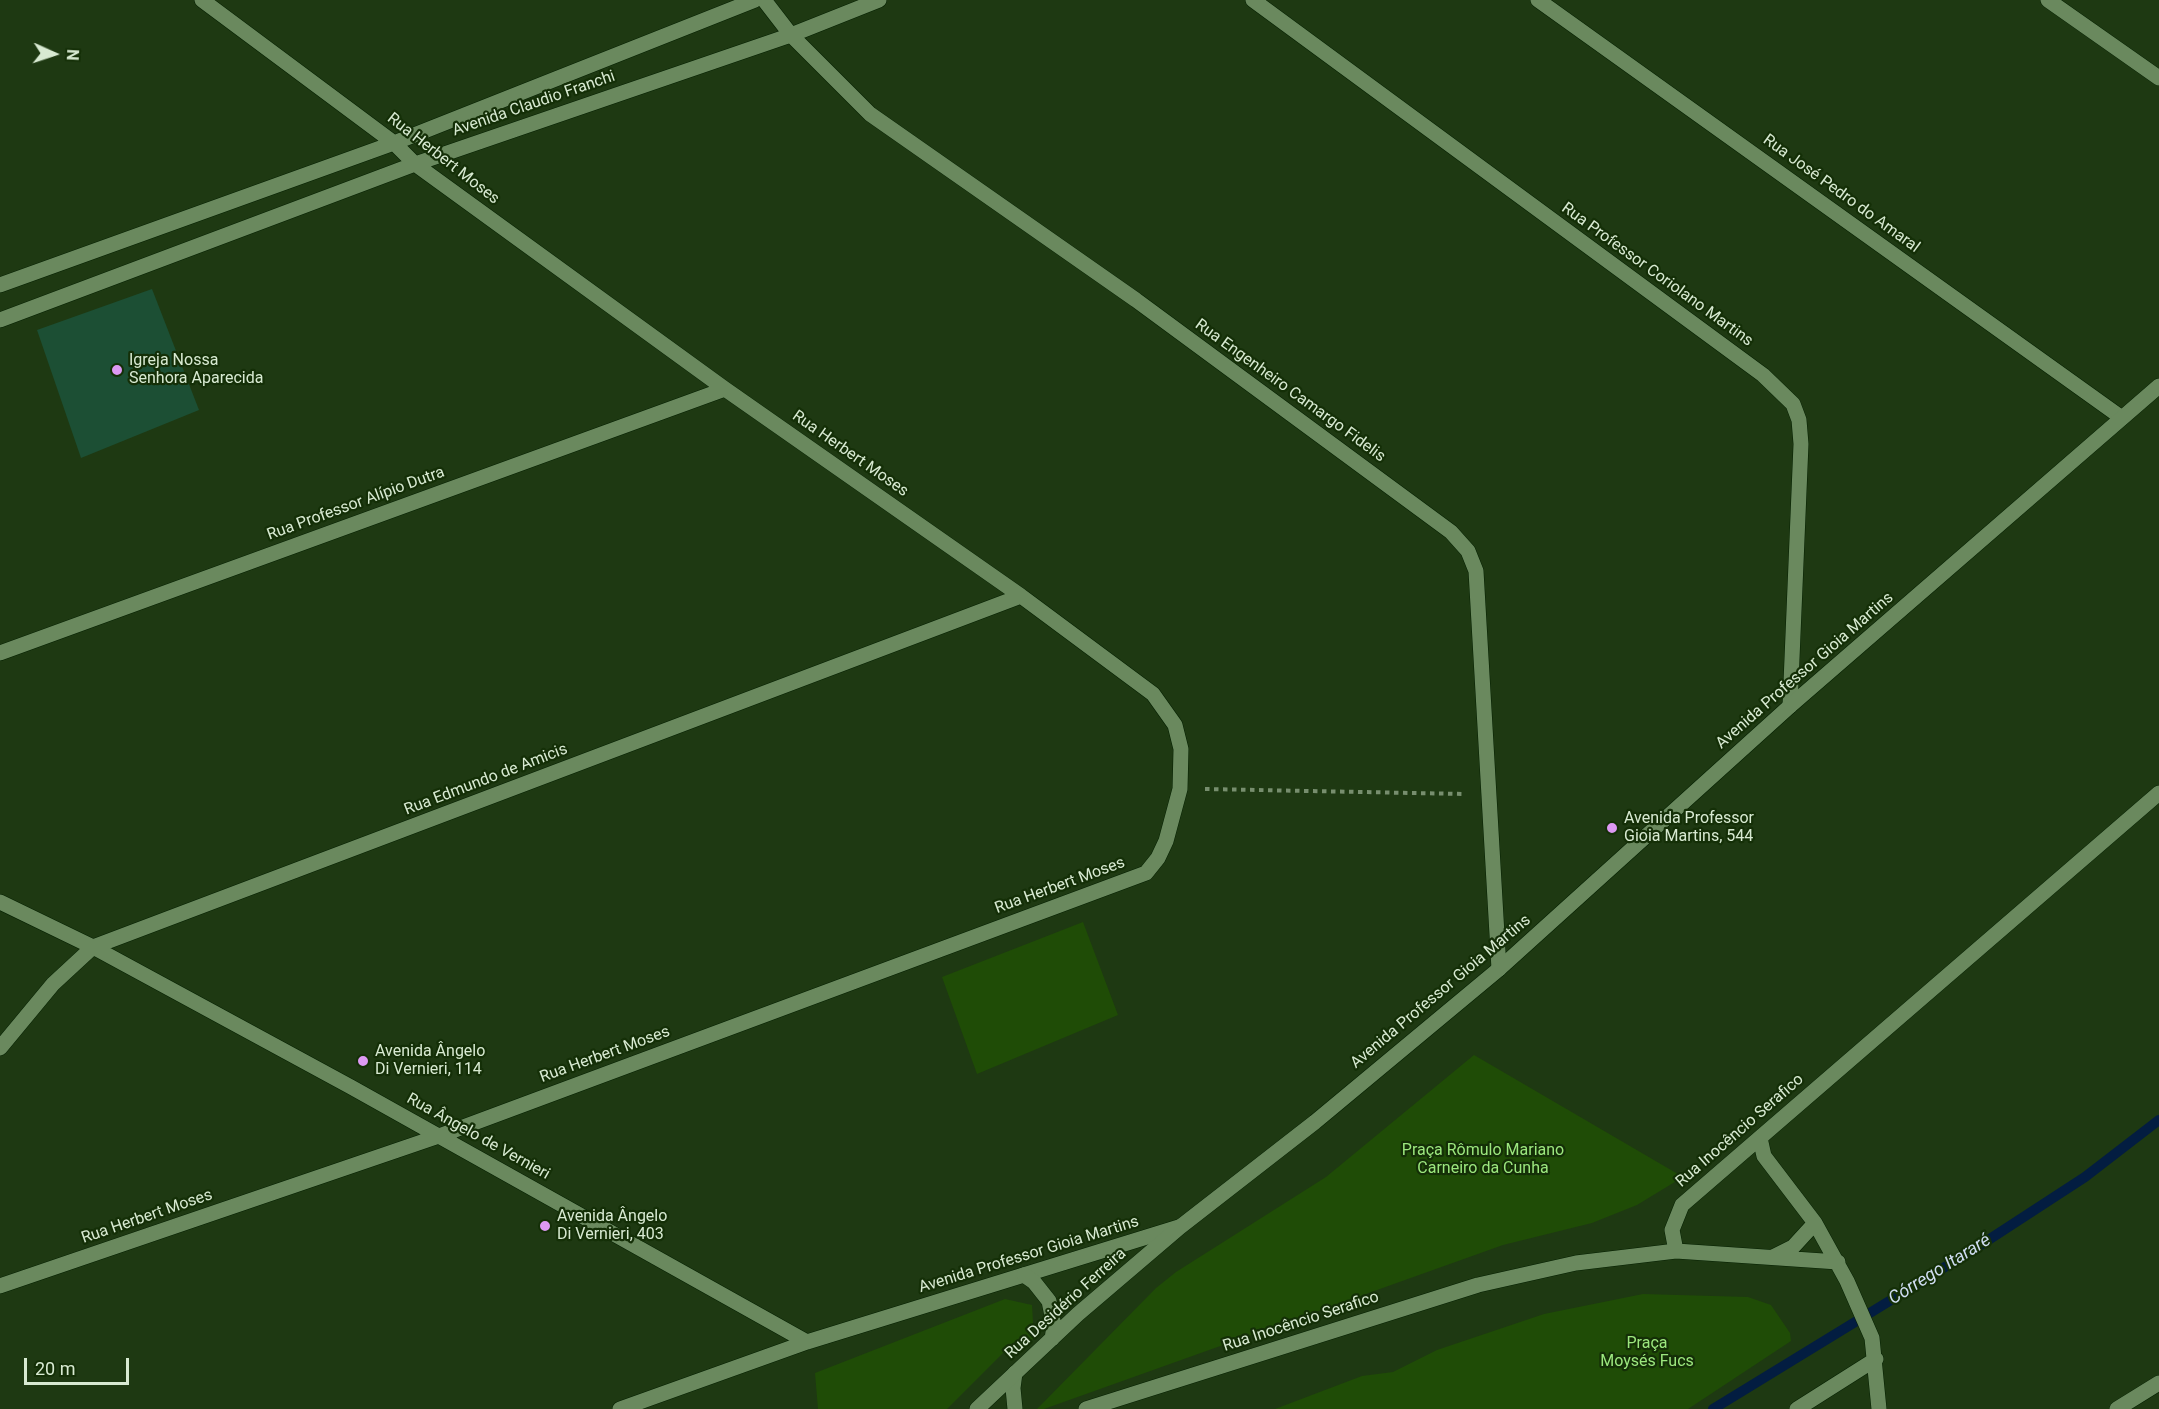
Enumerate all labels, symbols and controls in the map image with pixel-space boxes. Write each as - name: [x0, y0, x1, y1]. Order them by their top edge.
- north arrow: [24, 24, 84, 84]
- text: N: [63, 49, 82, 61]
- street label: Avenida Claudio Franchi: [450, 67, 618, 141]
- street label: Rua Herbert Moses: [383, 109, 503, 209]
- street label: Rua José Pedro do Amaral: [1759, 131, 1923, 257]
- street label: Rua Professor Coriolano Martins: [1558, 199, 1756, 351]
- street label: Rua Engenheiro Camargo Fidelis: [1191, 315, 1389, 467]
- place label: Igreja Nossa Senhora Aparecida: [129, 351, 263, 389]
- marker: Igreja Nossa Senhora Aparecida: [110, 363, 124, 377]
- street label: Rua Herbert Moses: [788, 407, 912, 501]
- street label: Rua Professor Alípio Dutra: [265, 463, 447, 545]
- street label: Avenida Professor Gioia Martins: [1712, 589, 1898, 753]
- street label: Rua Edmundo de Amicis: [402, 740, 570, 820]
- place label: Avenida Professor Gioia Martins, 544: [1624, 809, 1754, 847]
- marker: Avenida Professor Gioia Martins, 544: [1605, 821, 1619, 835]
- street label: Rua Herbert Moses: [992, 854, 1128, 918]
- street label: Avenida Professor Gioia Martins: [1347, 911, 1535, 1073]
- street label: Rua Herbert Moses: [537, 1023, 673, 1087]
- place label: Avenida Ângelo Di Vernieri, 114: [375, 1042, 485, 1080]
- marker: Avenida Ângelo Di Vernieri, 114: [356, 1054, 370, 1068]
- street label: Rua Inocêncio Serafico: [1672, 1070, 1808, 1192]
- street label: Rua Ângelo de Vernieri: [403, 1090, 553, 1184]
- park label: Praça Rômulo Mariano Carneiro da Cunha: [1402, 1141, 1564, 1179]
- street label: Rua Herbert Moses: [79, 1186, 215, 1248]
- place label: Avenida Ângelo Di Vernieri, 403: [557, 1207, 667, 1245]
- street label: Avenida Professor Gioia Martins: [917, 1212, 1141, 1298]
- marker: Avenida Ângelo Di Vernieri, 403: [538, 1219, 552, 1233]
- water label: Córrego Itararé: [1885, 1230, 1995, 1310]
- street label: Rua Desidério Ferreira: [1001, 1245, 1131, 1363]
- street label: Rua Inocêncio Serafico: [1221, 1288, 1381, 1356]
- park label: Praça Moysés Fucs: [1600, 1334, 1694, 1372]
- scale bar: [27, 1346, 132, 1384]
- text: 20 m: [35, 1358, 75, 1379]

